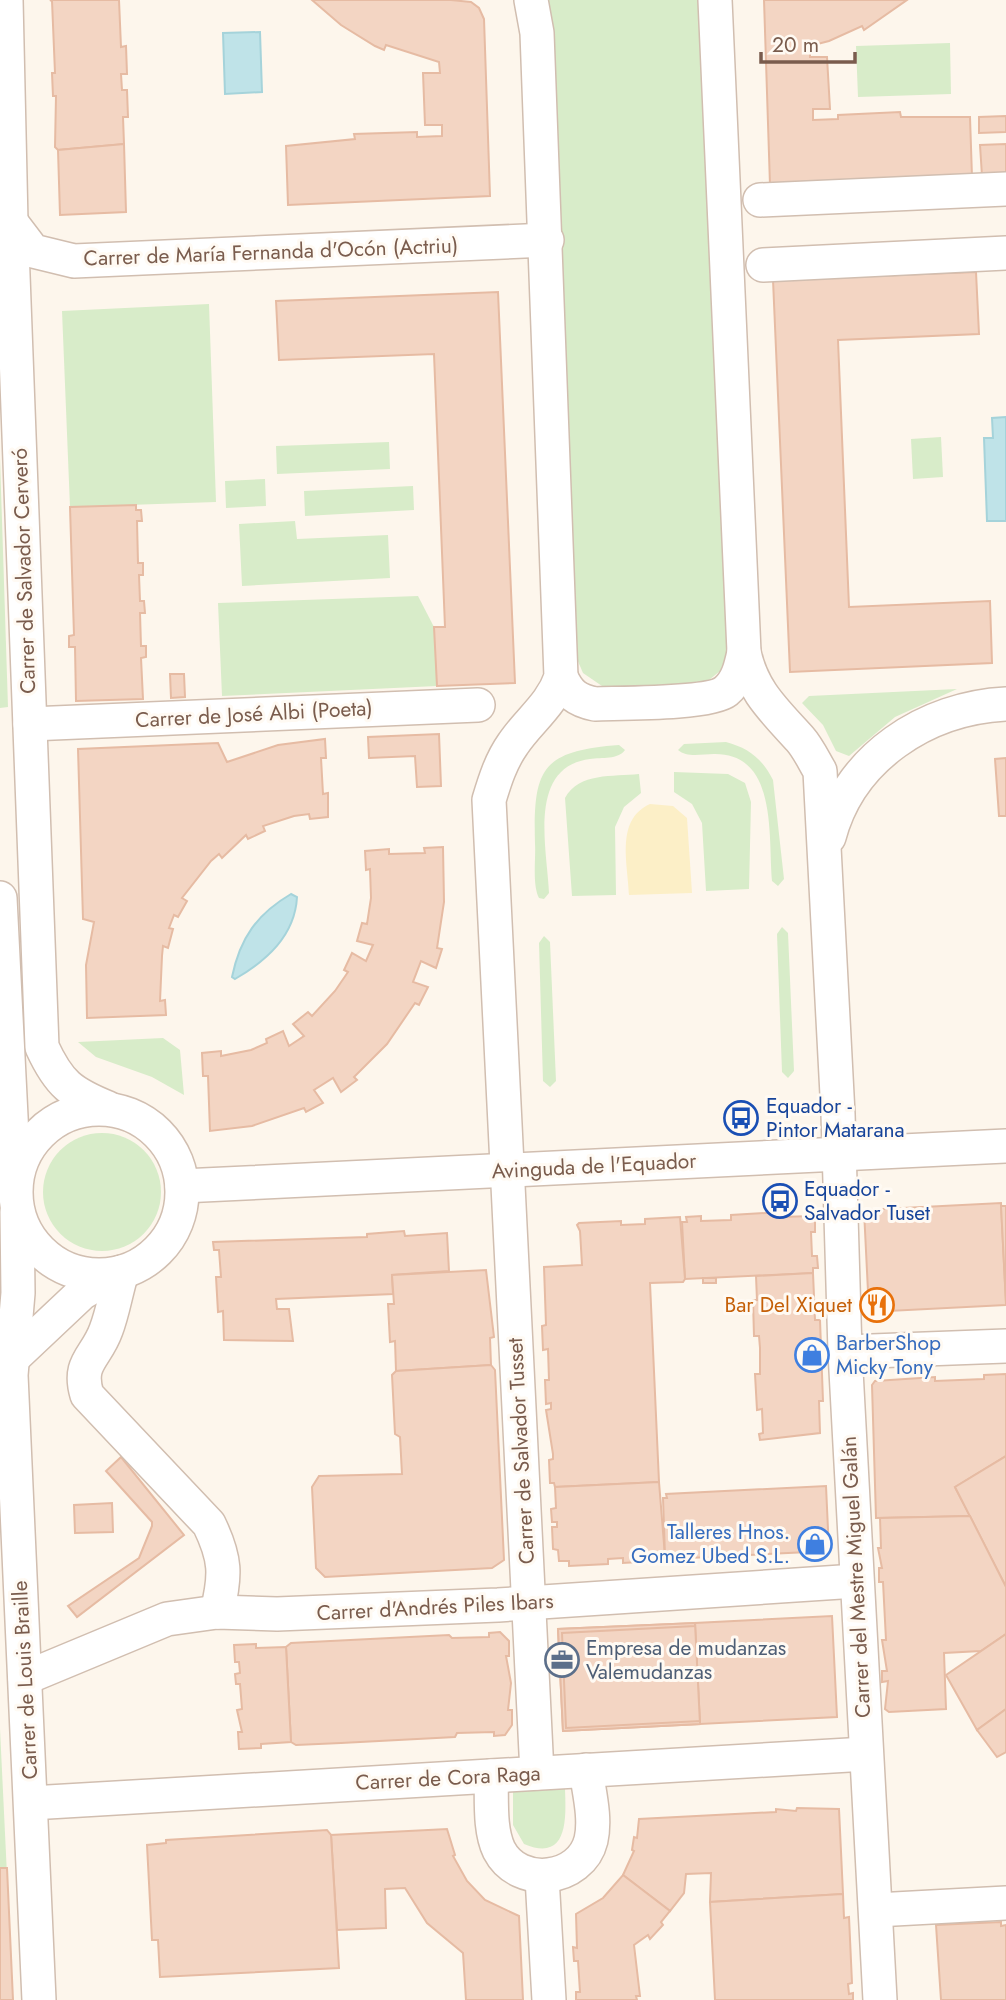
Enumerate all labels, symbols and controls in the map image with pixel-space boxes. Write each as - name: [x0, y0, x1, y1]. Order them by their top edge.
- scale bar: [761, 21, 856, 65]
- text: 20 m: [772, 30, 819, 60]
- street label: Carrer de María Fernanda d'Ocón (Actriu): [83, 230, 459, 274]
- street label: Carrer de Salvador Cerveró: [5, 448, 43, 694]
- street label: Carrer de José Albi (Poeta): [134, 693, 374, 735]
- place label: Equador - Pintor Matarana: [766, 1091, 905, 1145]
- bus stop icon: Equador - Pintor Matarana: [722, 1099, 760, 1137]
- street label: Avinguda de l'Equador: [491, 1146, 698, 1186]
- place label: Equador - Salvador Tuset: [804, 1174, 930, 1228]
- bus stop icon: Equador - Salvador Tuset: [761, 1182, 799, 1220]
- restaurant icon: Bar Del Xiquet: [858, 1286, 896, 1324]
- place label: Bar Del Xiquet: [724, 1290, 852, 1320]
- place label: BarberShop Micky Tony: [836, 1328, 941, 1382]
- shop icon: BarberShop Micky Tony: [793, 1336, 831, 1374]
- street label: Carrer de Salvador Tusset: [500, 1337, 542, 1565]
- street label: Carrer del Mestre Miguel Galán: [834, 1435, 878, 1719]
- place label: Talleres Hnos. Gomez Ubed S.L.: [631, 1517, 790, 1571]
- shop icon: Talleres Hnos. Gomez Ubed S.L.: [796, 1525, 834, 1563]
- street label: Carrer de Louis Braille: [5, 1580, 45, 1780]
- street label: Carrer d'Andrés Piles Ibars: [316, 1586, 554, 1628]
- place label: Empresa de mudanzas Valemudanzas: [586, 1633, 786, 1687]
- office icon: Empresa de mudanzas Valemudanzas: [543, 1641, 581, 1679]
- street label: Carrer de Cora Raga: [355, 1758, 541, 1798]

